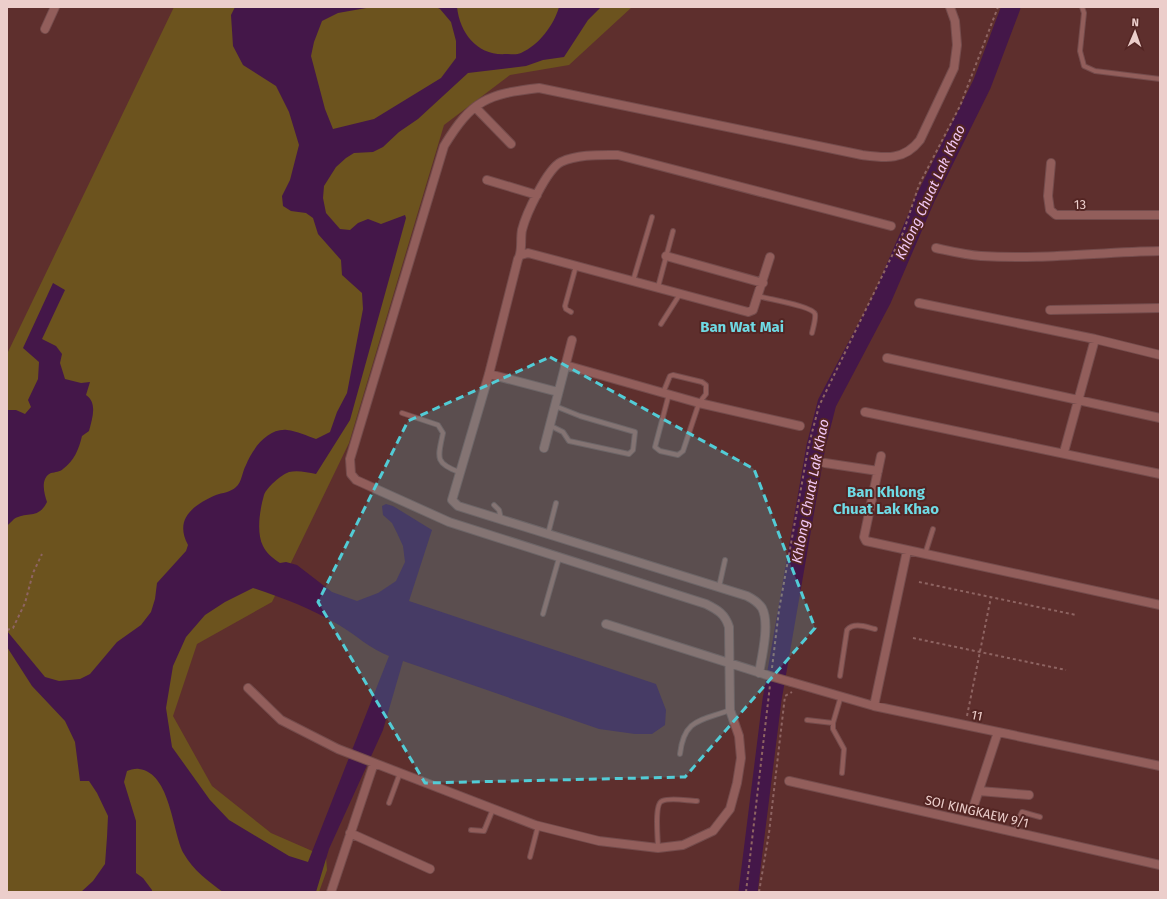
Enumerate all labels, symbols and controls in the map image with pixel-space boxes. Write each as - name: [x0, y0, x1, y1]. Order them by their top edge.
- north arrow: [1115, 12, 1155, 52]
- text: N: [1131, 16, 1139, 29]
- water label: Khlong Chuat Lak Khao: [892, 122, 969, 262]
- street label: 13: [1074, 197, 1086, 212]
- district label: Ban Wat Mai: [700, 318, 784, 336]
- water label: Khlong Chuat Lak Khao: [788, 417, 833, 565]
- district label: Ban Khlong Chuat Lak Khao: [833, 483, 939, 518]
- street label: 11: [970, 707, 984, 724]
- street label: SOI KINGKAEW 9/1: [924, 792, 1030, 831]

